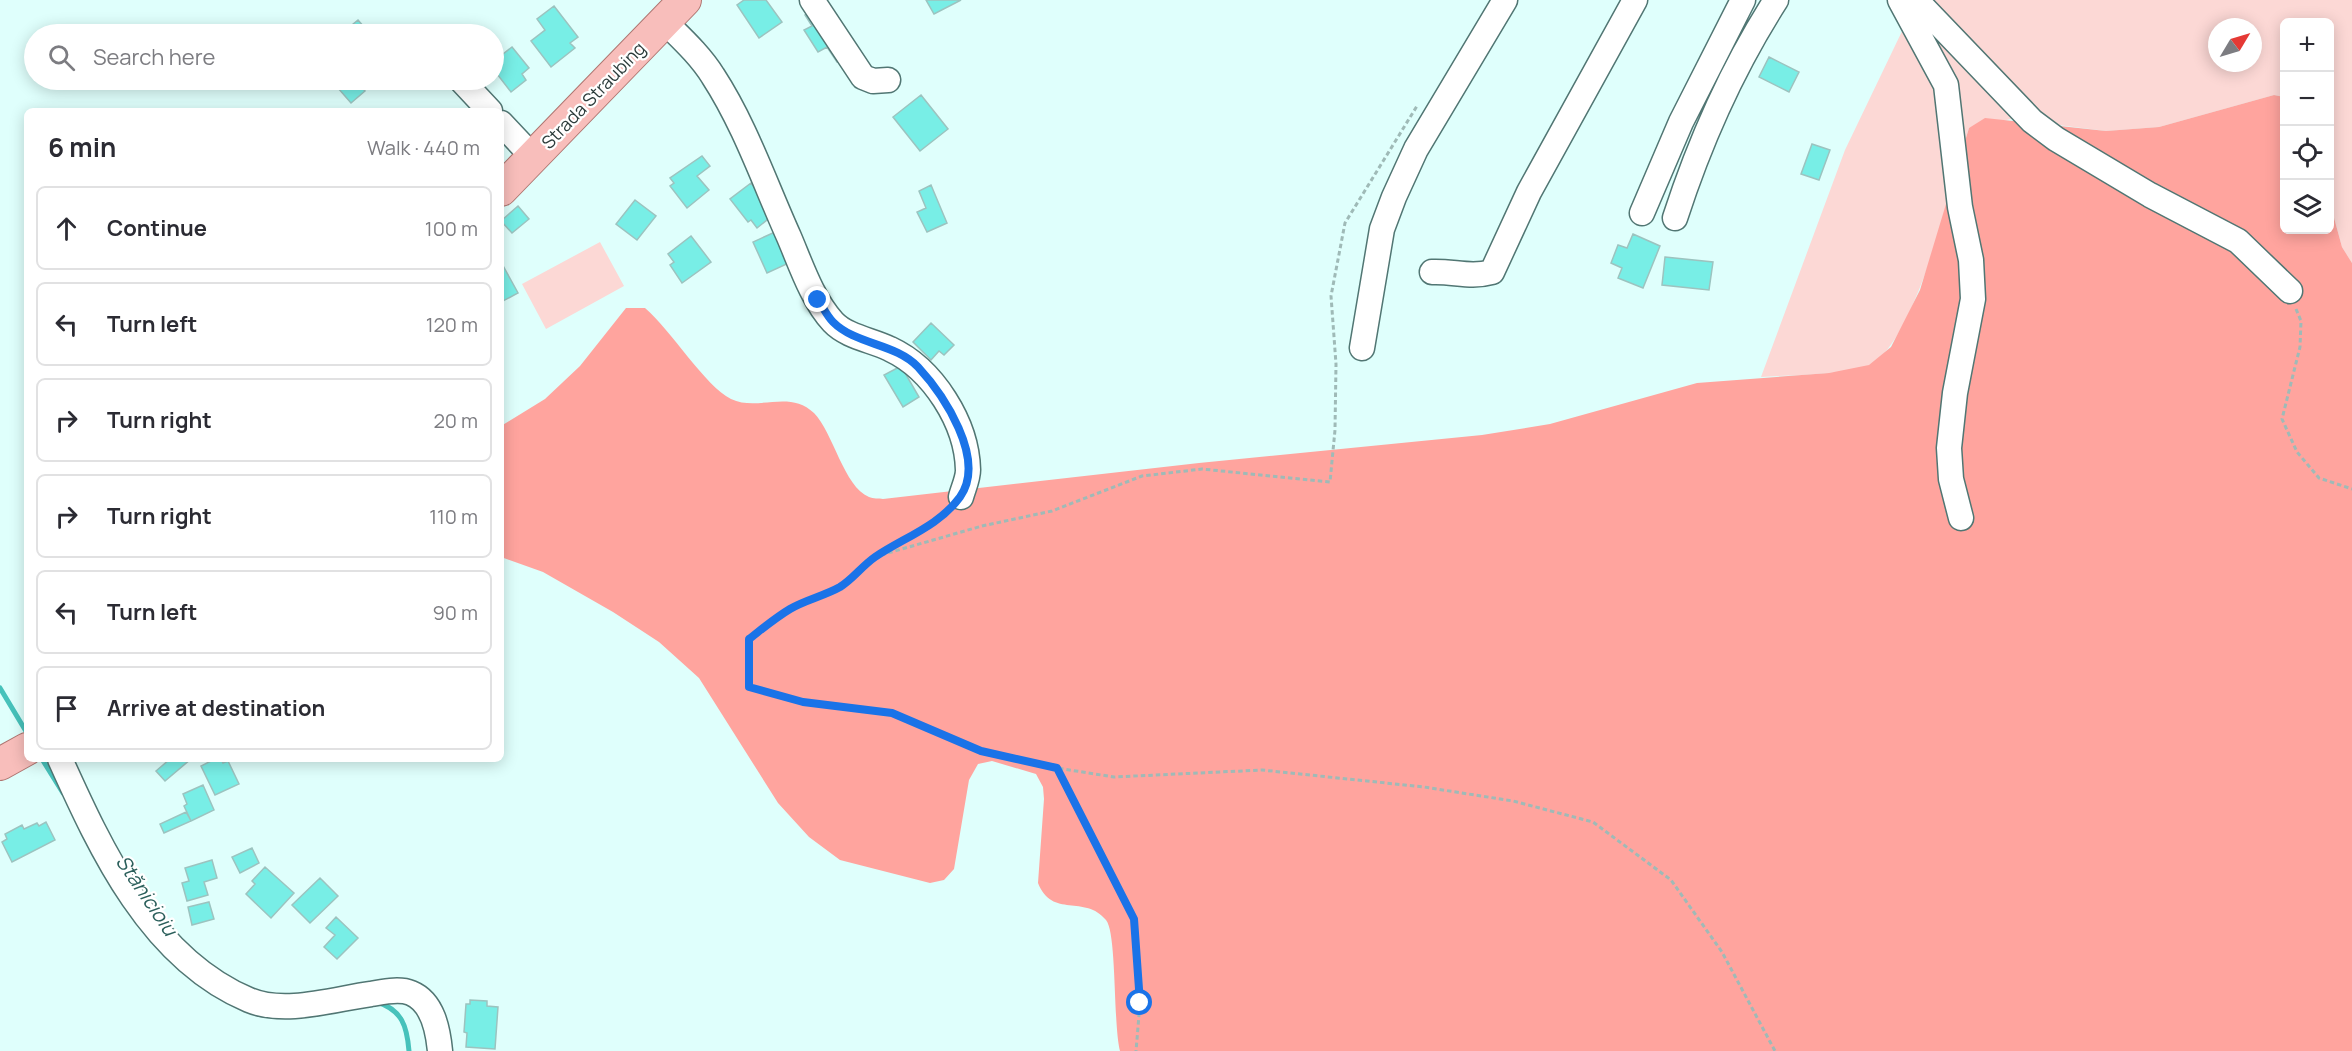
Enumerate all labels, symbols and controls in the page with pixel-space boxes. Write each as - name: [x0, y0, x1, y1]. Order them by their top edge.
- north arrow: [2208, 18, 2262, 72]
- map controls: [2280, 18, 2334, 234]
- button: +: [2280, 18, 2334, 72]
- search box: [24, 24, 504, 90]
- street label: Strada Straubing: [536, 36, 650, 154]
- icon: search: [45, 41, 78, 74]
- text: Search here: [93, 42, 215, 72]
- button: −: [2280, 72, 2334, 126]
- button: locate: [2280, 126, 2334, 180]
- text: 6 min: [48, 129, 116, 165]
- text: Walk · 440 m: [367, 134, 480, 161]
- button: layers: [2280, 180, 2334, 234]
- icon: ahead: [50, 212, 83, 245]
- text: Continue: [107, 213, 207, 243]
- text: 100 m: [425, 215, 478, 242]
- route end: [804, 286, 830, 312]
- icon: left: [50, 308, 83, 341]
- text: Turn left: [107, 309, 197, 339]
- text: 120 m: [426, 311, 478, 338]
- icon: right: [50, 404, 83, 437]
- text: Turn right: [107, 405, 212, 435]
- text: 20 m: [433, 407, 478, 434]
- icon: right: [50, 500, 83, 533]
- text: Turn right: [107, 501, 212, 531]
- text: 110 m: [429, 503, 478, 530]
- icon: left: [50, 596, 83, 629]
- text: Turn left: [107, 597, 197, 627]
- text: 90 m: [432, 599, 478, 626]
- icon: arrive: [50, 692, 83, 725]
- text: Arrive at destination: [107, 693, 325, 723]
- water label: Stănicioiu: [110, 849, 185, 942]
- route start: [1126, 989, 1152, 1015]

